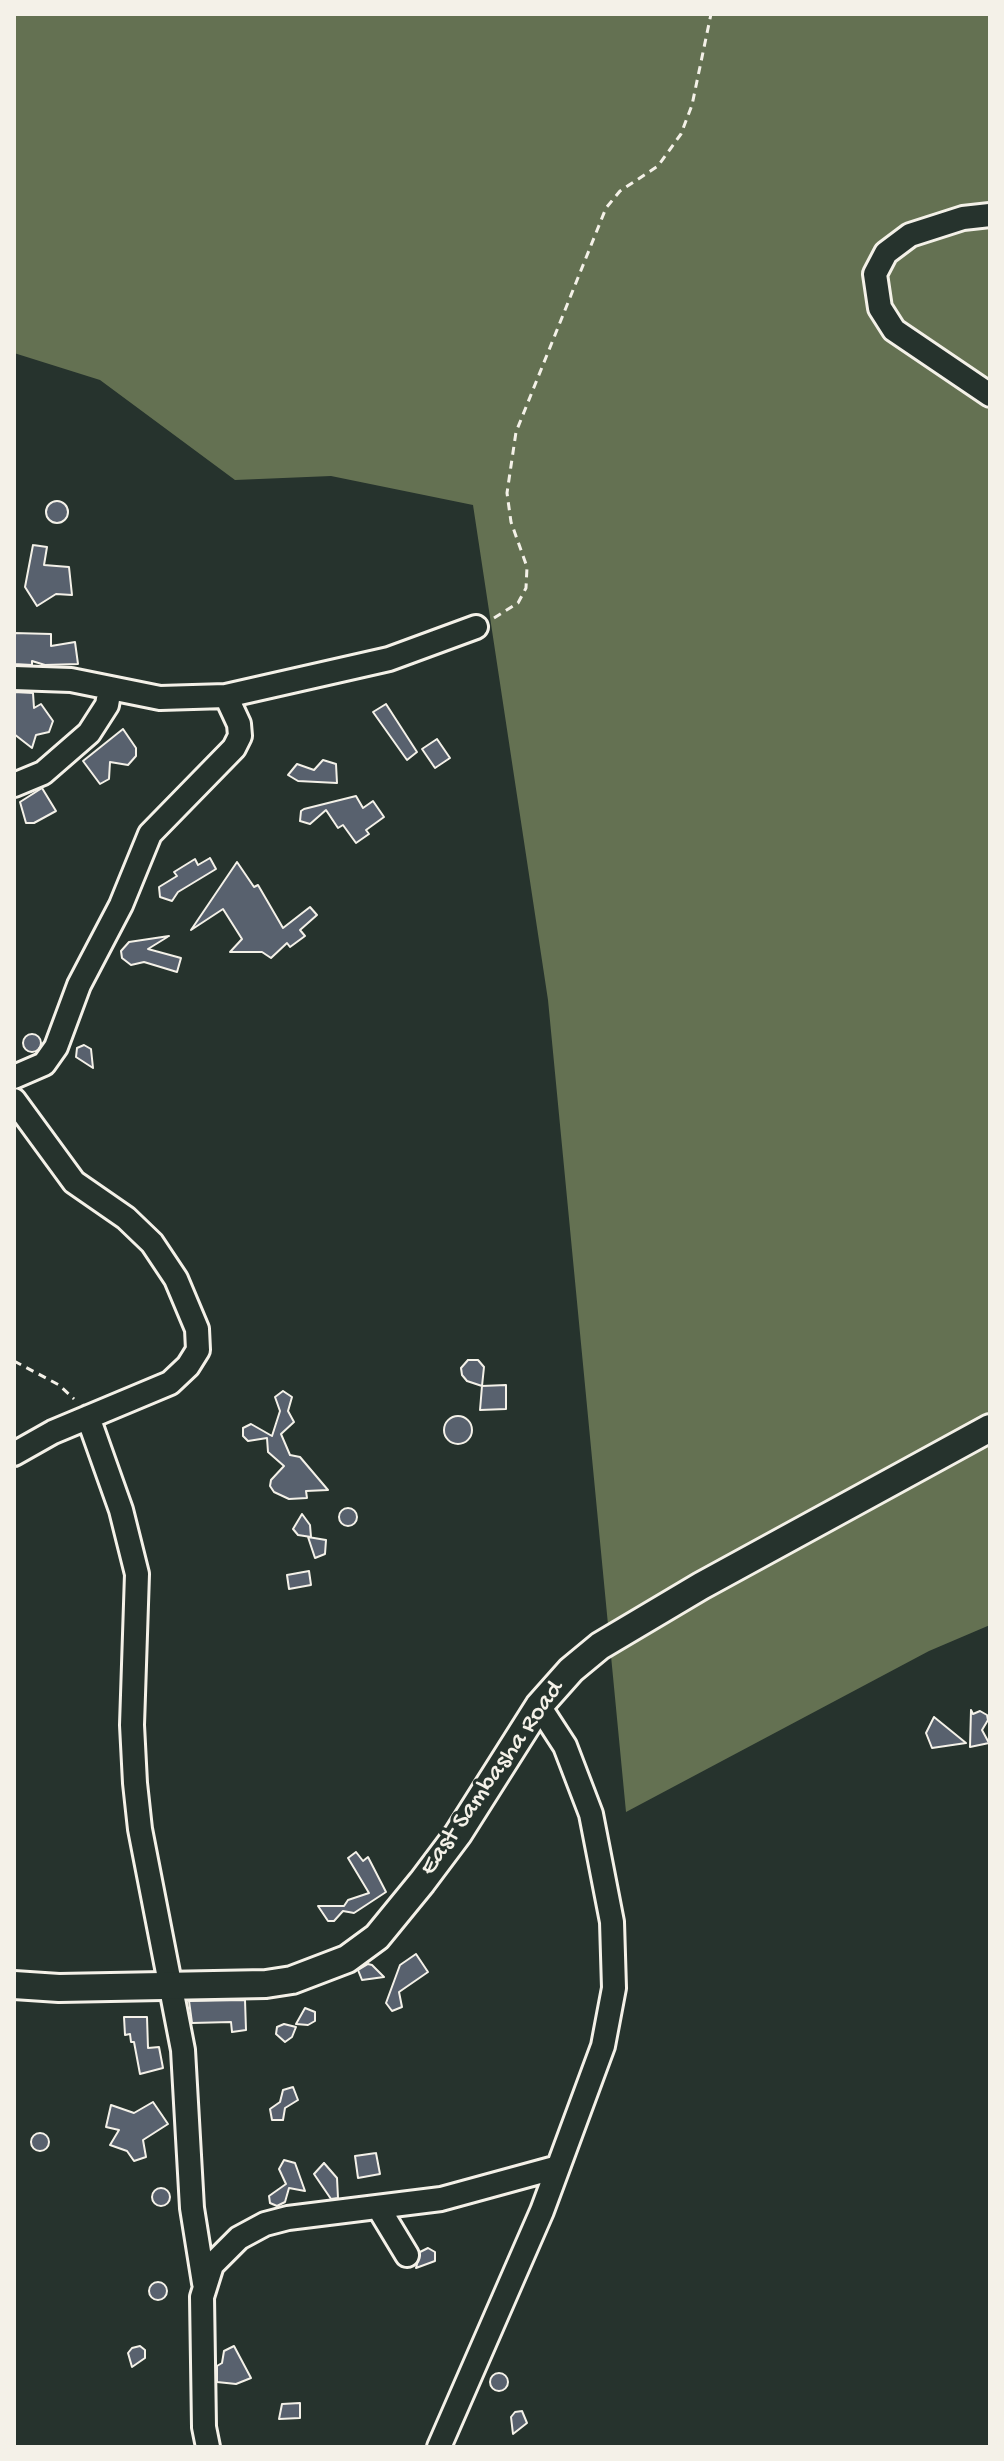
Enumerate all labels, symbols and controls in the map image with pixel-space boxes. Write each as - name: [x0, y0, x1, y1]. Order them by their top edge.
- street label: East Sambasha Road: [414, 1675, 572, 1883]

